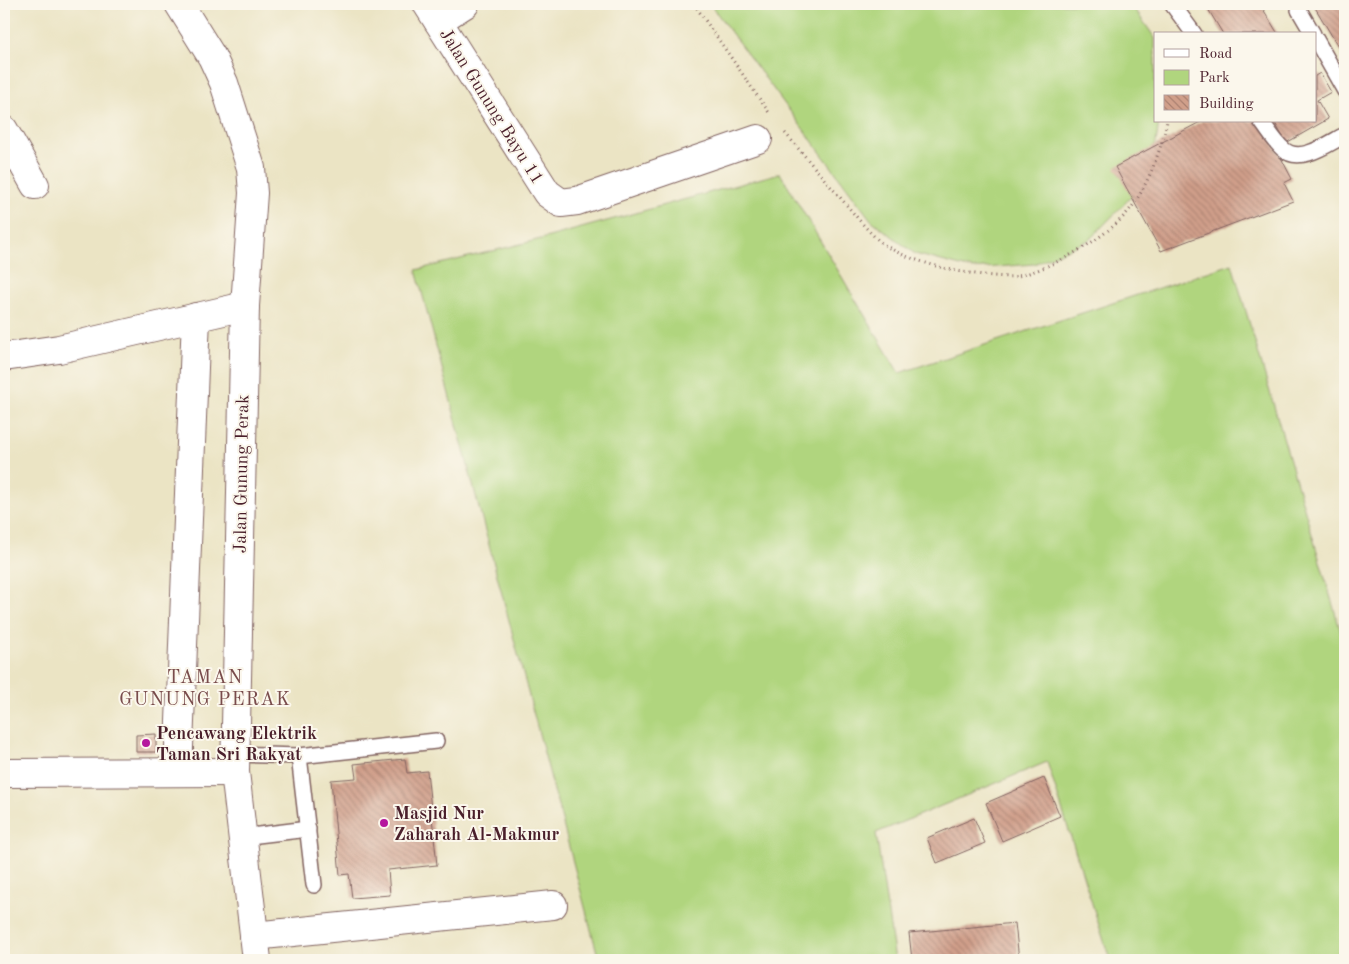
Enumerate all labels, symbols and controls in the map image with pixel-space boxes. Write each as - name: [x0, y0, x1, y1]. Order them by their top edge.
- street label: Jalan Gunung Bayu 11: [436, 26, 546, 187]
- legend: [1154, 32, 1316, 122]
- text: Road: [1199, 47, 1233, 62]
- text: Park: [1199, 71, 1230, 86]
- text: Building: [1199, 97, 1254, 112]
- street label: Jalan Gunung Perak: [232, 395, 252, 554]
- district label: TAMAN GUNUNG PERAK: [119, 669, 291, 710]
- place label: Pencawang Elektrik Taman Sri Rakyat: [156, 725, 317, 764]
- marker: Pencawang Elektrik Taman Sri Rakyat: [140, 737, 152, 749]
- place label: Masjid Nur Zaharah Al-Makmur: [394, 805, 559, 844]
- marker: Masjid Nur Zaharah Al-Makmur: [378, 817, 390, 829]

